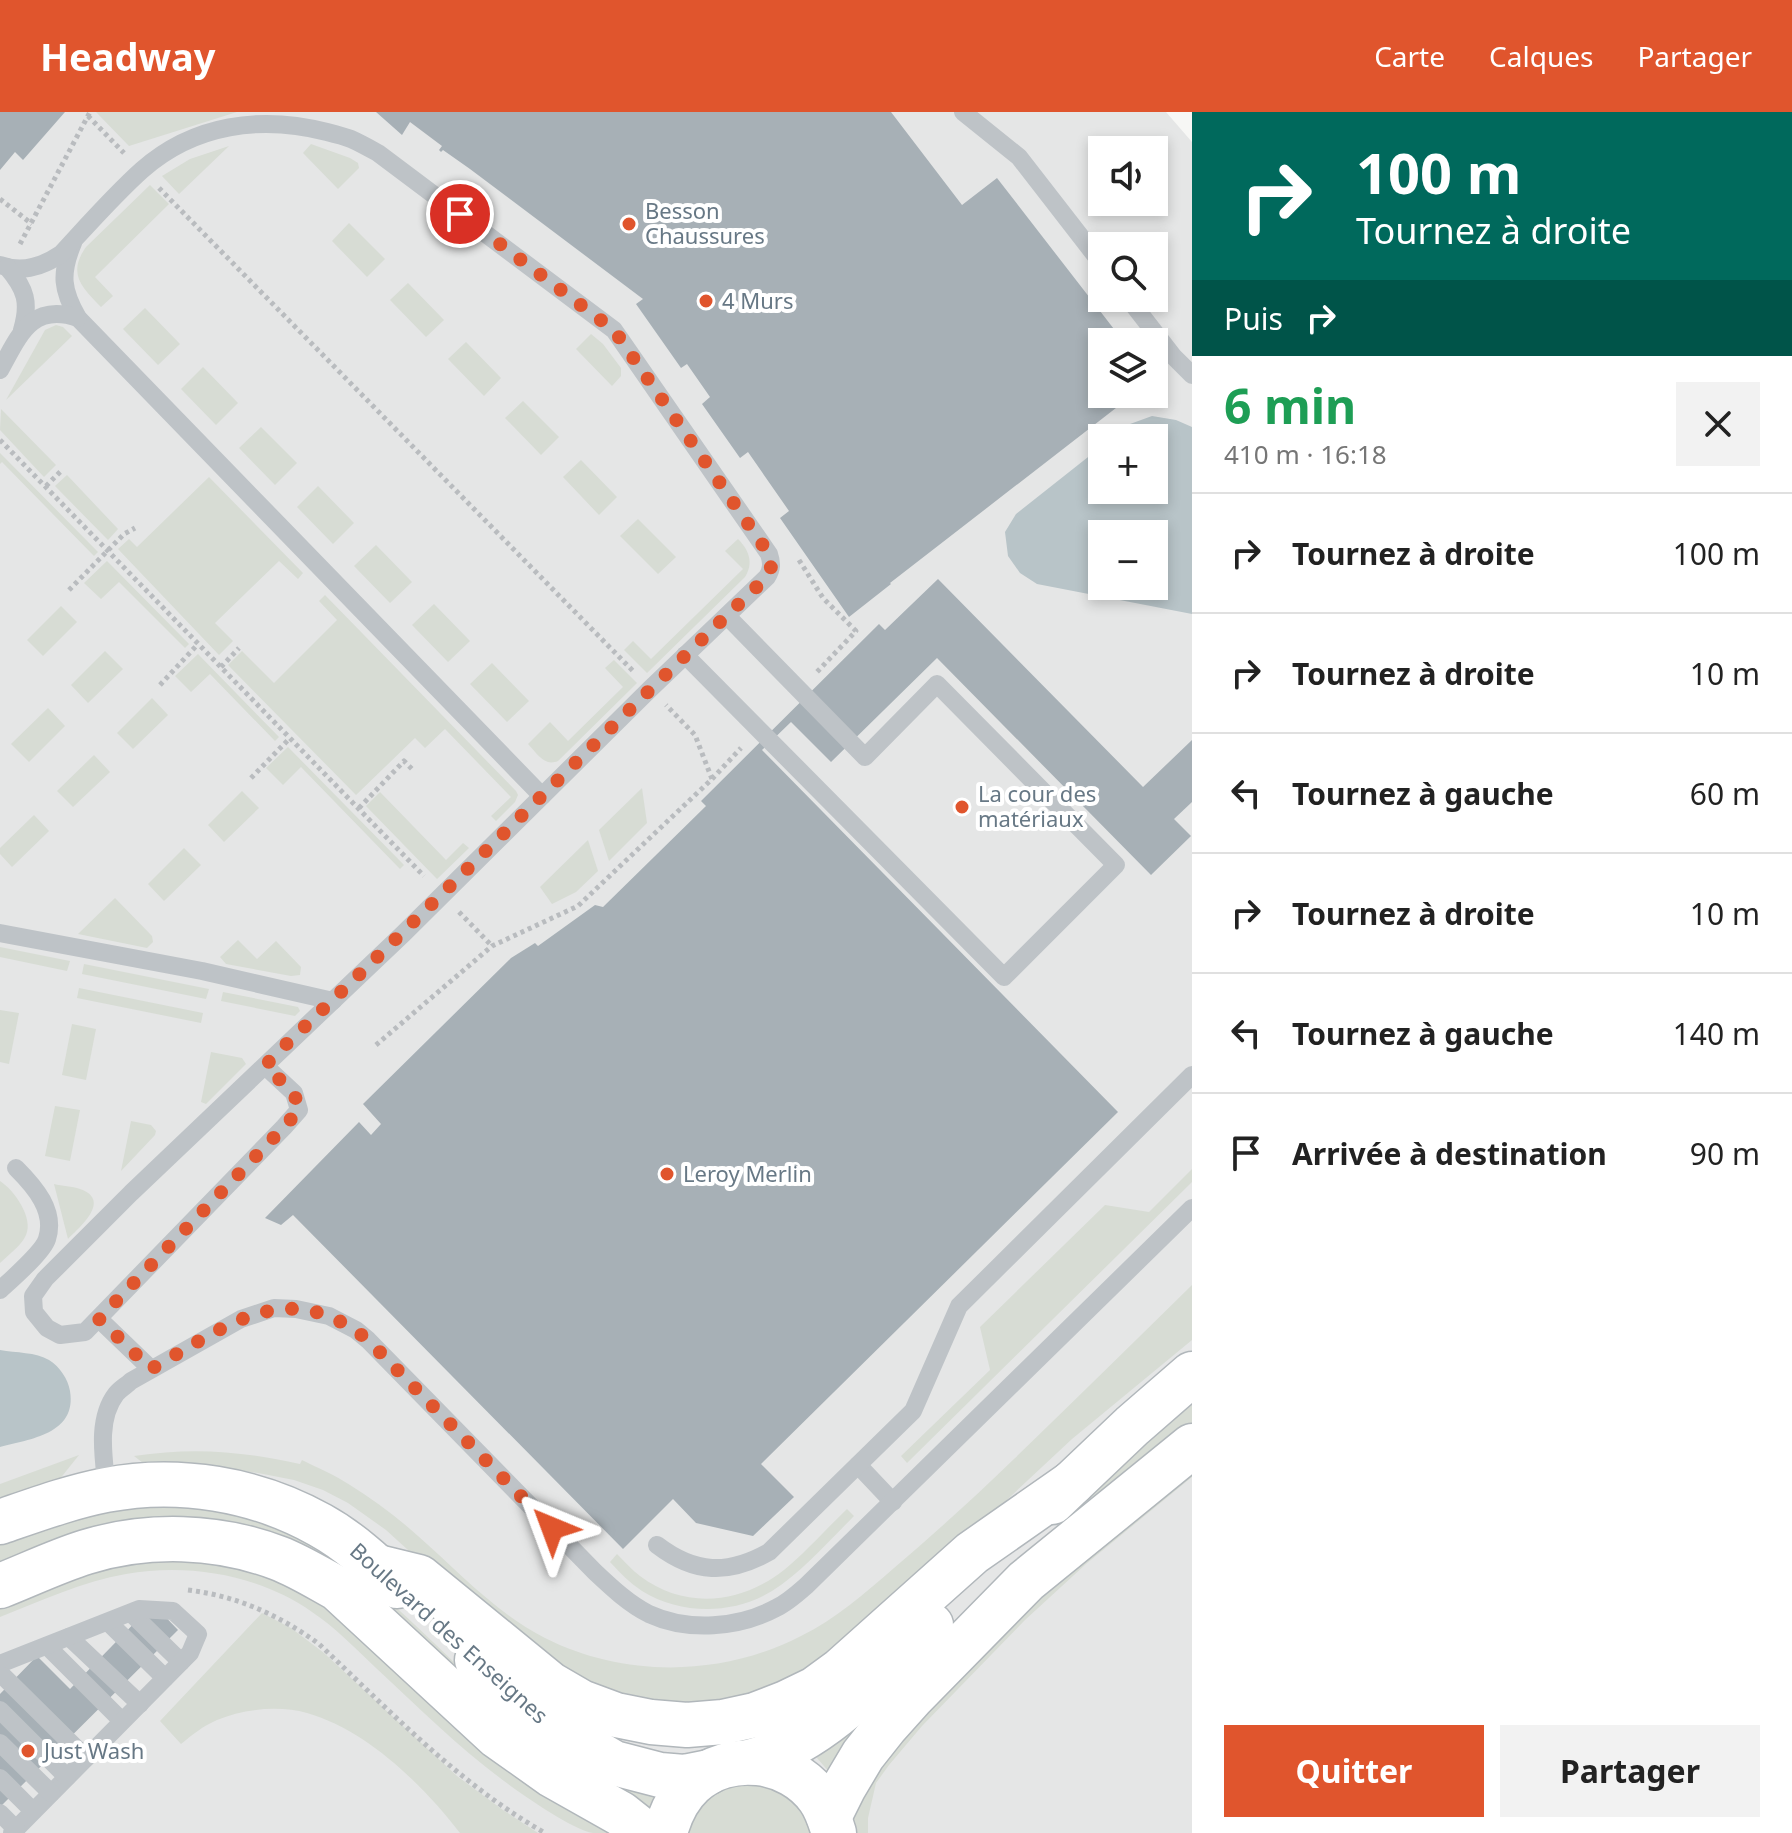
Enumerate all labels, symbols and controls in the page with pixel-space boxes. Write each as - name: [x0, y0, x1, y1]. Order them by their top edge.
- text: Headway: [40, 30, 216, 82]
- text: Carte: [1374, 37, 1445, 75]
- text: Calques: [1489, 37, 1593, 75]
- text: Partager: [1637, 37, 1752, 75]
- text: 100 m: [1356, 134, 1521, 210]
- map controls: [1088, 136, 1168, 600]
- button: sound: [1088, 136, 1168, 216]
- icon: right: [1224, 144, 1328, 248]
- pin: [426, 180, 494, 248]
- icon: arrive: [438, 192, 482, 236]
- place label: Besson Chaussures: [645, 195, 765, 250]
- text: Tournez à droite: [1356, 206, 1631, 255]
- marker: Besson Chaussures: [620, 215, 638, 233]
- button: search: [1088, 232, 1168, 312]
- place label: 4 Murs: [722, 285, 793, 315]
- marker: 4 Murs: [697, 292, 715, 310]
- icon: right: [1299, 296, 1343, 340]
- text: Puis: [1224, 298, 1283, 339]
- button: layers: [1088, 328, 1168, 408]
- text: 6 min: [1224, 373, 1356, 438]
- button: close: [1676, 382, 1760, 466]
- button: +: [1088, 424, 1168, 504]
- text: 410 m · 16:18: [1224, 436, 1387, 472]
- button: −: [1088, 520, 1168, 600]
- icon: right: [1224, 531, 1268, 575]
- text: Tournez à droite: [1292, 533, 1535, 574]
- text: 100 m: [1673, 533, 1760, 574]
- icon: right: [1224, 651, 1268, 695]
- text: Tournez à droite: [1292, 653, 1535, 694]
- text: 10 m: [1690, 653, 1760, 694]
- icon: left: [1224, 771, 1268, 815]
- text: Tournez à gauche: [1292, 773, 1554, 814]
- text: 60 m: [1690, 773, 1760, 814]
- place label: La cour des matériaux: [978, 778, 1096, 833]
- marker: La cour des matériaux: [953, 798, 971, 816]
- icon: right: [1224, 891, 1268, 935]
- text: Tournez à droite: [1292, 893, 1535, 934]
- text: 10 m: [1690, 893, 1760, 934]
- icon: left: [1224, 1011, 1268, 1055]
- text: Tournez à gauche: [1292, 1013, 1554, 1054]
- text: 140 m: [1673, 1013, 1760, 1054]
- icon: arrive: [1224, 1131, 1268, 1175]
- text: Arrivée à destination: [1292, 1133, 1607, 1174]
- text: 90 m: [1690, 1133, 1760, 1174]
- place label: Leroy Merlin: [683, 1158, 812, 1188]
- marker: Leroy Merlin: [658, 1165, 676, 1183]
- position arrow: [510, 1486, 594, 1570]
- street label: Boulevard des Enseignes: [344, 1535, 555, 1729]
- button: Quitter: [1224, 1725, 1484, 1817]
- button: Partager: [1500, 1725, 1760, 1817]
- place label: Just Wash: [42, 1735, 144, 1765]
- marker: Just Wash: [19, 1742, 37, 1760]

